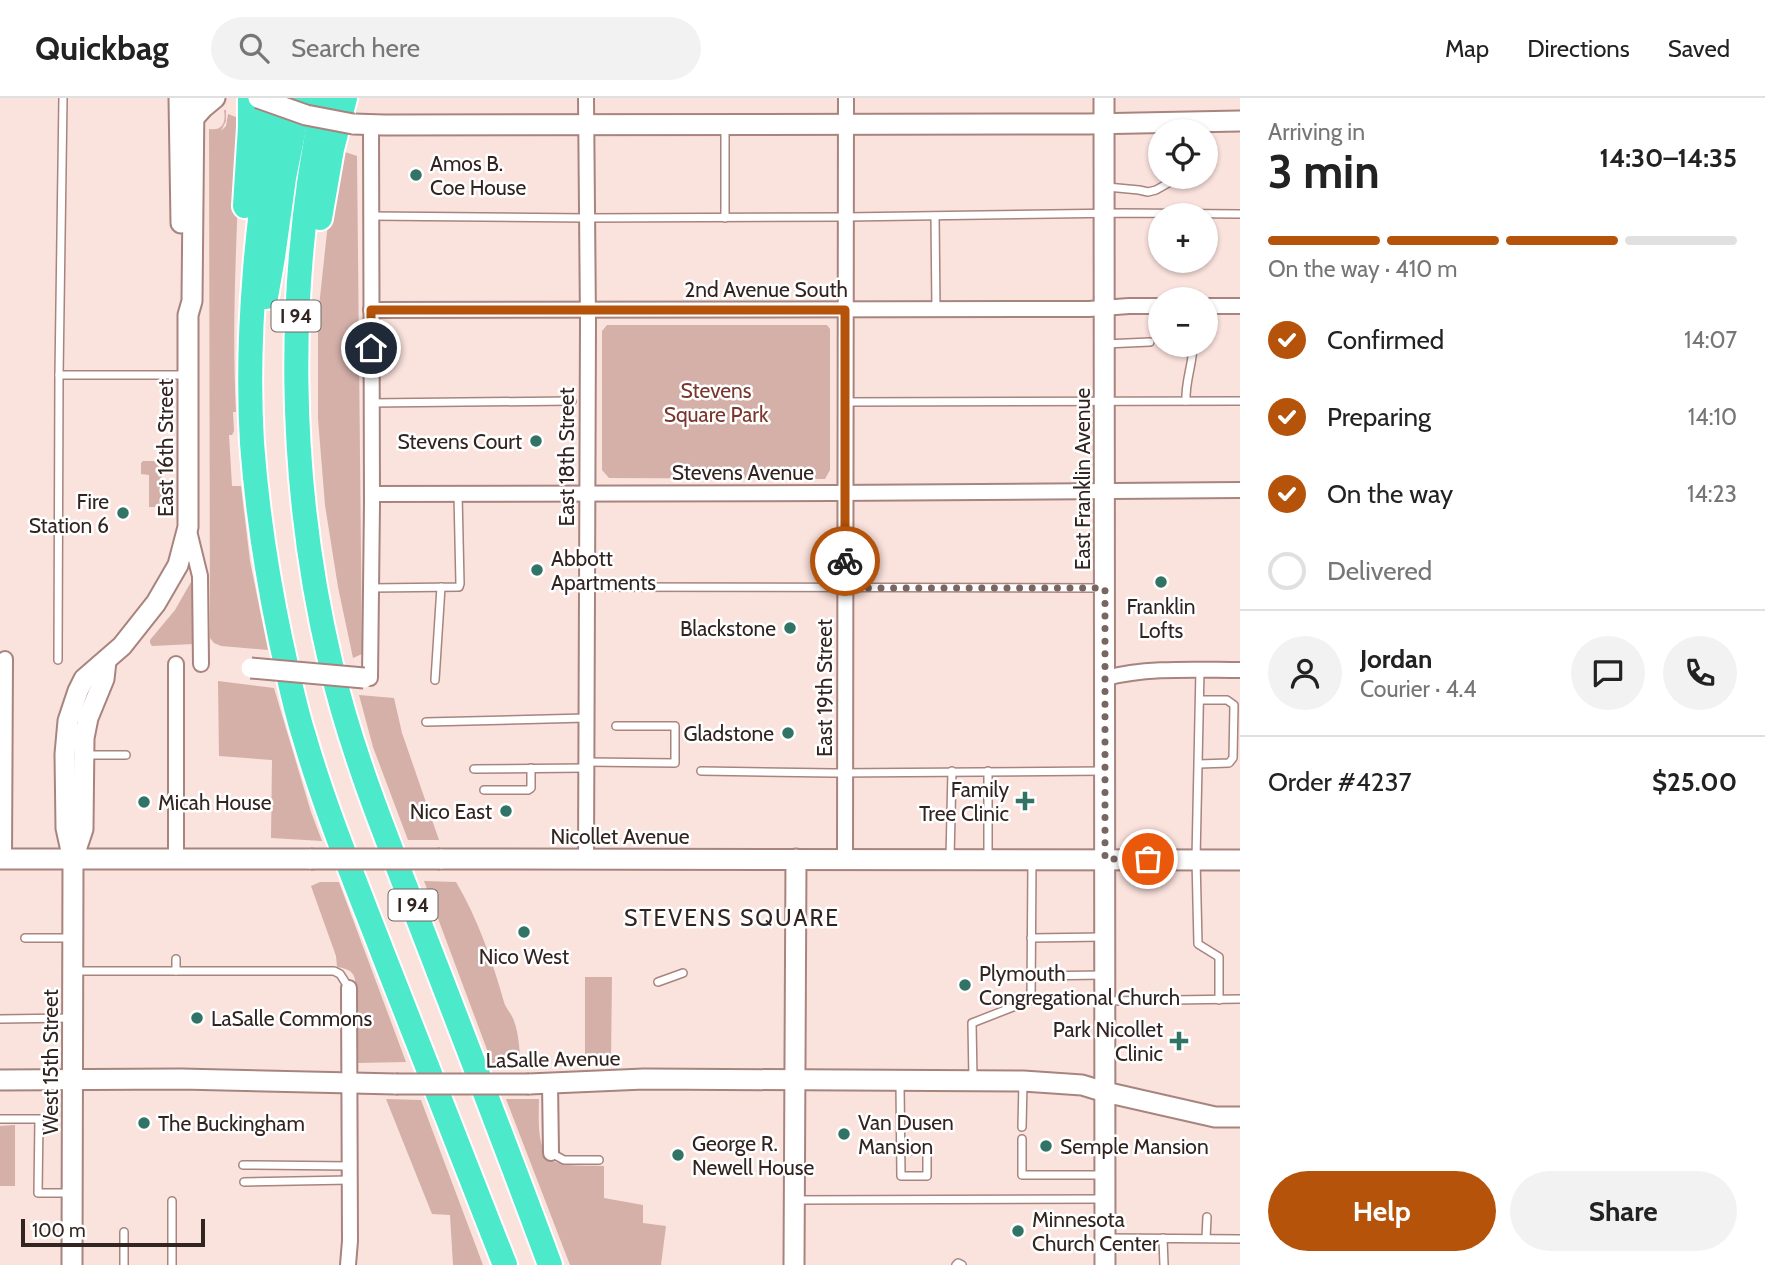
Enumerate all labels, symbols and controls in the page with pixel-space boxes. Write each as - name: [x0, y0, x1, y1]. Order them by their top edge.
- search box: [211, 17, 701, 80]
- text: Quickbag: [35, 28, 169, 68]
- icon: search: [235, 29, 273, 67]
- text: Search here: [291, 32, 420, 64]
- text: Map: [1445, 34, 1489, 63]
- text: Directions: [1527, 34, 1630, 63]
- text: Saved: [1668, 34, 1730, 63]
- text: Arriving in: [1268, 118, 1365, 146]
- map controls: [1148, 119, 1218, 357]
- button: locate: [1148, 119, 1218, 189]
- text: 14:30–14:35: [1600, 142, 1737, 174]
- text: 3 min: [1268, 144, 1380, 200]
- place label: Amos B. Coe House: [430, 151, 526, 200]
- marker: Amos B. Coe House: [408, 167, 424, 183]
- button: +: [1148, 203, 1218, 273]
- text: On the way · 410 m: [1268, 255, 1458, 283]
- street label: 2nd Avenue South: [684, 277, 848, 302]
- button: −: [1148, 287, 1218, 357]
- road number: I 94: [272, 300, 320, 331]
- pin: [341, 318, 401, 378]
- icon: check: [1268, 321, 1306, 359]
- text: Confirmed: [1327, 324, 1444, 356]
- text: 14:07: [1684, 326, 1737, 354]
- icon: home: [352, 329, 390, 367]
- park label: Stevens Square Park: [664, 378, 769, 427]
- street label: East 16th Street: [153, 379, 178, 517]
- street label: East 18th Street: [554, 388, 579, 526]
- street label: East Franklin Avenue: [1070, 388, 1095, 570]
- icon: check: [1268, 398, 1306, 436]
- text: Preparing: [1327, 401, 1431, 433]
- text: 14:10: [1688, 403, 1737, 431]
- place label: Stevens Court: [397, 429, 522, 454]
- marker: Stevens Court: [528, 433, 544, 449]
- street label: Stevens Avenue: [672, 460, 814, 485]
- icon: check: [1268, 475, 1306, 513]
- text: On the way: [1327, 478, 1453, 510]
- text: 14:23: [1687, 480, 1737, 508]
- place label: Fire Station 6: [29, 489, 109, 538]
- marker: Fire Station 6: [115, 505, 131, 521]
- courier: [810, 526, 880, 596]
- icon: bike: [826, 542, 864, 580]
- place label: Abbott Apartments: [551, 546, 656, 595]
- text: Delivered: [1327, 555, 1432, 587]
- marker: Abbott Apartments: [529, 562, 545, 578]
- marker: Franklin Lofts: [1153, 574, 1169, 590]
- place label: Franklin Lofts: [1127, 594, 1195, 643]
- place label: Blackstone: [680, 616, 776, 641]
- street label: East 19th Street: [812, 619, 837, 757]
- marker: Blackstone: [782, 620, 798, 636]
- button: person: [1268, 636, 1342, 710]
- button: chat: [1571, 636, 1645, 710]
- button: phone: [1663, 636, 1737, 710]
- text: Jordan: [1360, 643, 1432, 675]
- text: Courier · 4.4: [1360, 675, 1477, 703]
- place label: Gladstone: [684, 721, 774, 746]
- marker: Gladstone: [780, 725, 796, 741]
- text: Order #4237: [1268, 766, 1412, 798]
- text: $25.00: [1652, 766, 1737, 798]
- place label: Family Tree Clinic: [919, 777, 1009, 826]
- place label: Micah House: [158, 790, 272, 815]
- marker: Family Tree Clinic: [1015, 791, 1035, 811]
- marker: Micah House: [136, 794, 152, 810]
- place label: Nico East: [410, 799, 492, 824]
- marker: Nico East: [498, 803, 514, 819]
- street label: Nicollet Avenue: [551, 824, 690, 849]
- pin: [1118, 829, 1178, 889]
- icon: bag: [1129, 840, 1167, 878]
- road number: I 94: [388, 890, 438, 920]
- district label: STEVENS SQUARE: [624, 904, 840, 932]
- marker: Nico West: [516, 924, 532, 940]
- place label: Nico West: [479, 944, 569, 969]
- place label: Plymouth Congregational Church: [979, 961, 1180, 1010]
- marker: Plymouth Congregational Church: [957, 977, 973, 993]
- street label: West 15th Street: [38, 989, 63, 1135]
- place label: LaSalle Commons: [211, 1006, 372, 1031]
- marker: LaSalle Commons: [189, 1010, 205, 1026]
- place label: Park Nicollet Clinic: [1053, 1017, 1163, 1066]
- marker: Park Nicollet Clinic: [1169, 1031, 1189, 1051]
- street label: LaSalle Avenue: [485, 1045, 621, 1073]
- place label: Van Dusen Mansion: [858, 1110, 954, 1159]
- place label: The Buckingham: [158, 1111, 305, 1136]
- marker: The Buckingham: [136, 1115, 152, 1131]
- marker: Van Dusen Mansion: [836, 1126, 852, 1142]
- place label: George R. Newell House: [692, 1131, 815, 1180]
- place label: Semple Mansion: [1060, 1134, 1209, 1159]
- marker: Semple Mansion: [1038, 1138, 1054, 1154]
- marker: George R. Newell House: [670, 1147, 686, 1163]
- button: Help: [1268, 1171, 1496, 1251]
- button: Share: [1510, 1171, 1737, 1251]
- place label: Minnesota Church Center: [1032, 1207, 1159, 1256]
- scale bar: [21, 1216, 205, 1248]
- text: 100 m: [32, 1219, 86, 1242]
- marker: Minnesota Church Center: [1010, 1223, 1026, 1239]

